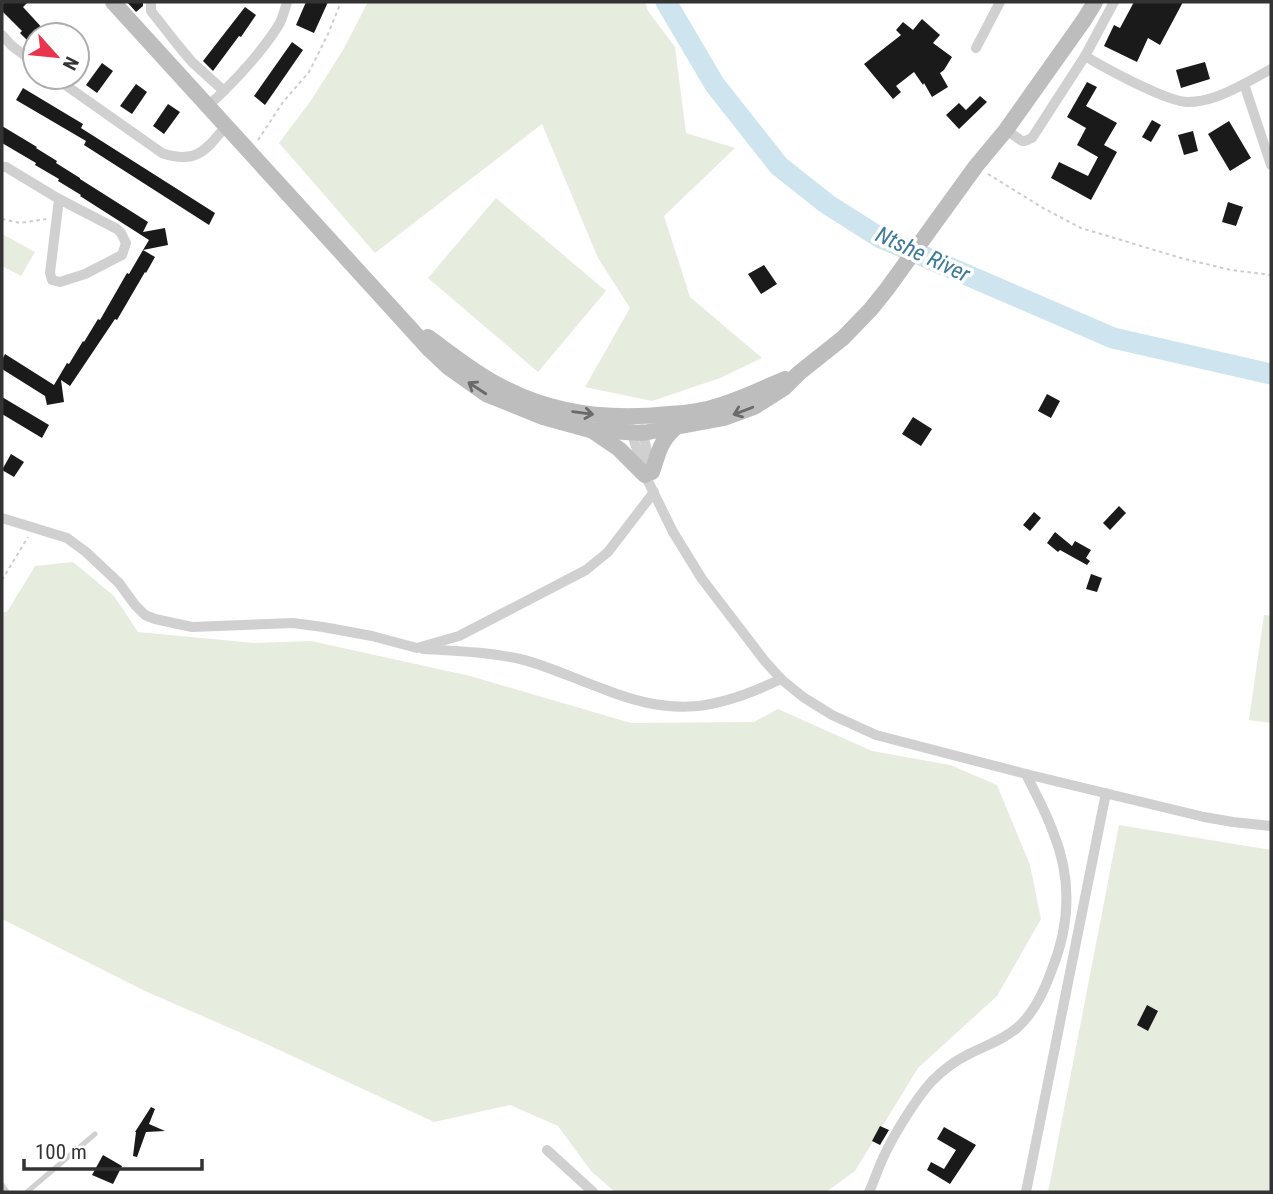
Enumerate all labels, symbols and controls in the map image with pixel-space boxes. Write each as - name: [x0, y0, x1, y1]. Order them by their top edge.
- north arrow: [21, 21, 91, 91]
- text: N: [58, 53, 84, 74]
- water label: Ntshe River: [871, 221, 975, 288]
- one-way arrow: [468, 380, 488, 394]
- one-way arrow: [733, 406, 754, 419]
- one-way arrow: [571, 407, 593, 420]
- scale bar: [24, 1128, 203, 1172]
- text: 100 m: [35, 1140, 87, 1164]

